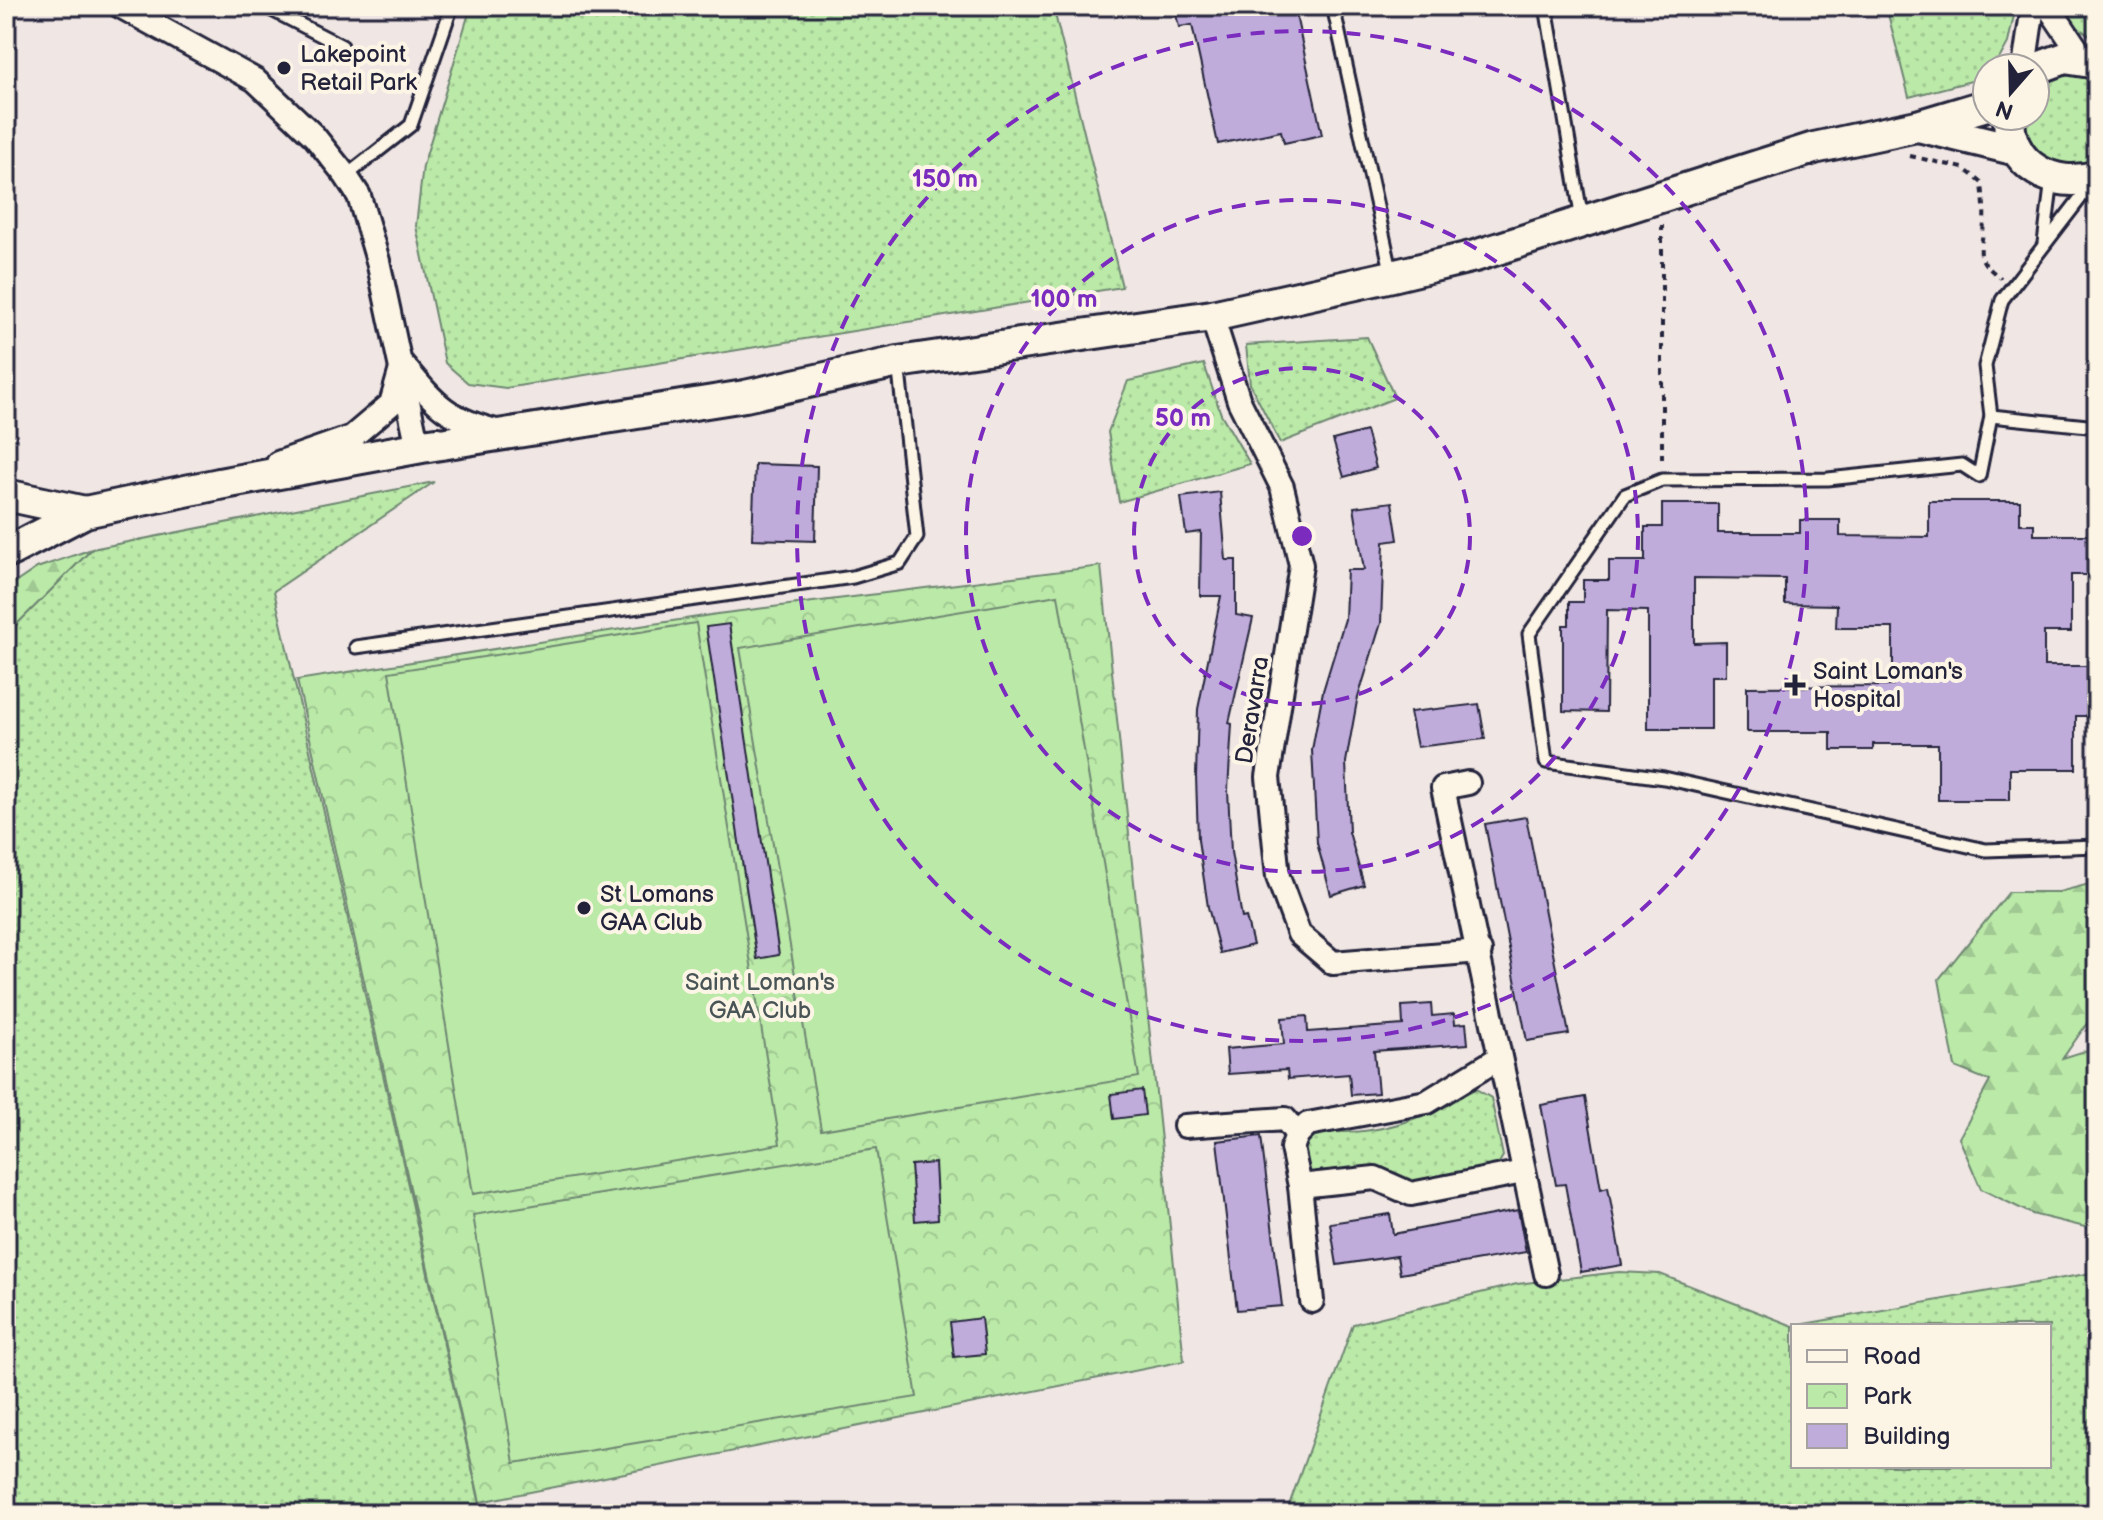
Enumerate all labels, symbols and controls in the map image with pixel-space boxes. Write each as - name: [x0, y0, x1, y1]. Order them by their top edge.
- place label: Lakepoint Retail Park: [300, 40, 417, 97]
- north arrow: [1971, 52, 2051, 132]
- marker: Lakepoint Retail Park: [275, 59, 293, 77]
- text: N: [1992, 94, 2017, 125]
- text: 150 m: [912, 165, 978, 194]
- text: 100 m: [1031, 285, 1097, 314]
- text: 50 m: [1155, 404, 1211, 433]
- centre of rings: [1288, 522, 1316, 550]
- street label: Deravarra: [1230, 654, 1275, 766]
- place label: Saint Loman's Hospital: [1813, 657, 1963, 714]
- marker: Saint Loman's Hospital: [1784, 674, 1806, 696]
- place label: St Lomans GAA Club: [600, 880, 714, 937]
- marker: St Lomans GAA Club: [575, 899, 593, 917]
- park label: Saint Loman's GAA Club: [685, 968, 835, 1025]
- legend: [1791, 1324, 2051, 1468]
- text: Road: [1863, 1342, 1921, 1371]
- text: Park: [1863, 1382, 1911, 1411]
- text: Building: [1863, 1422, 1950, 1451]

